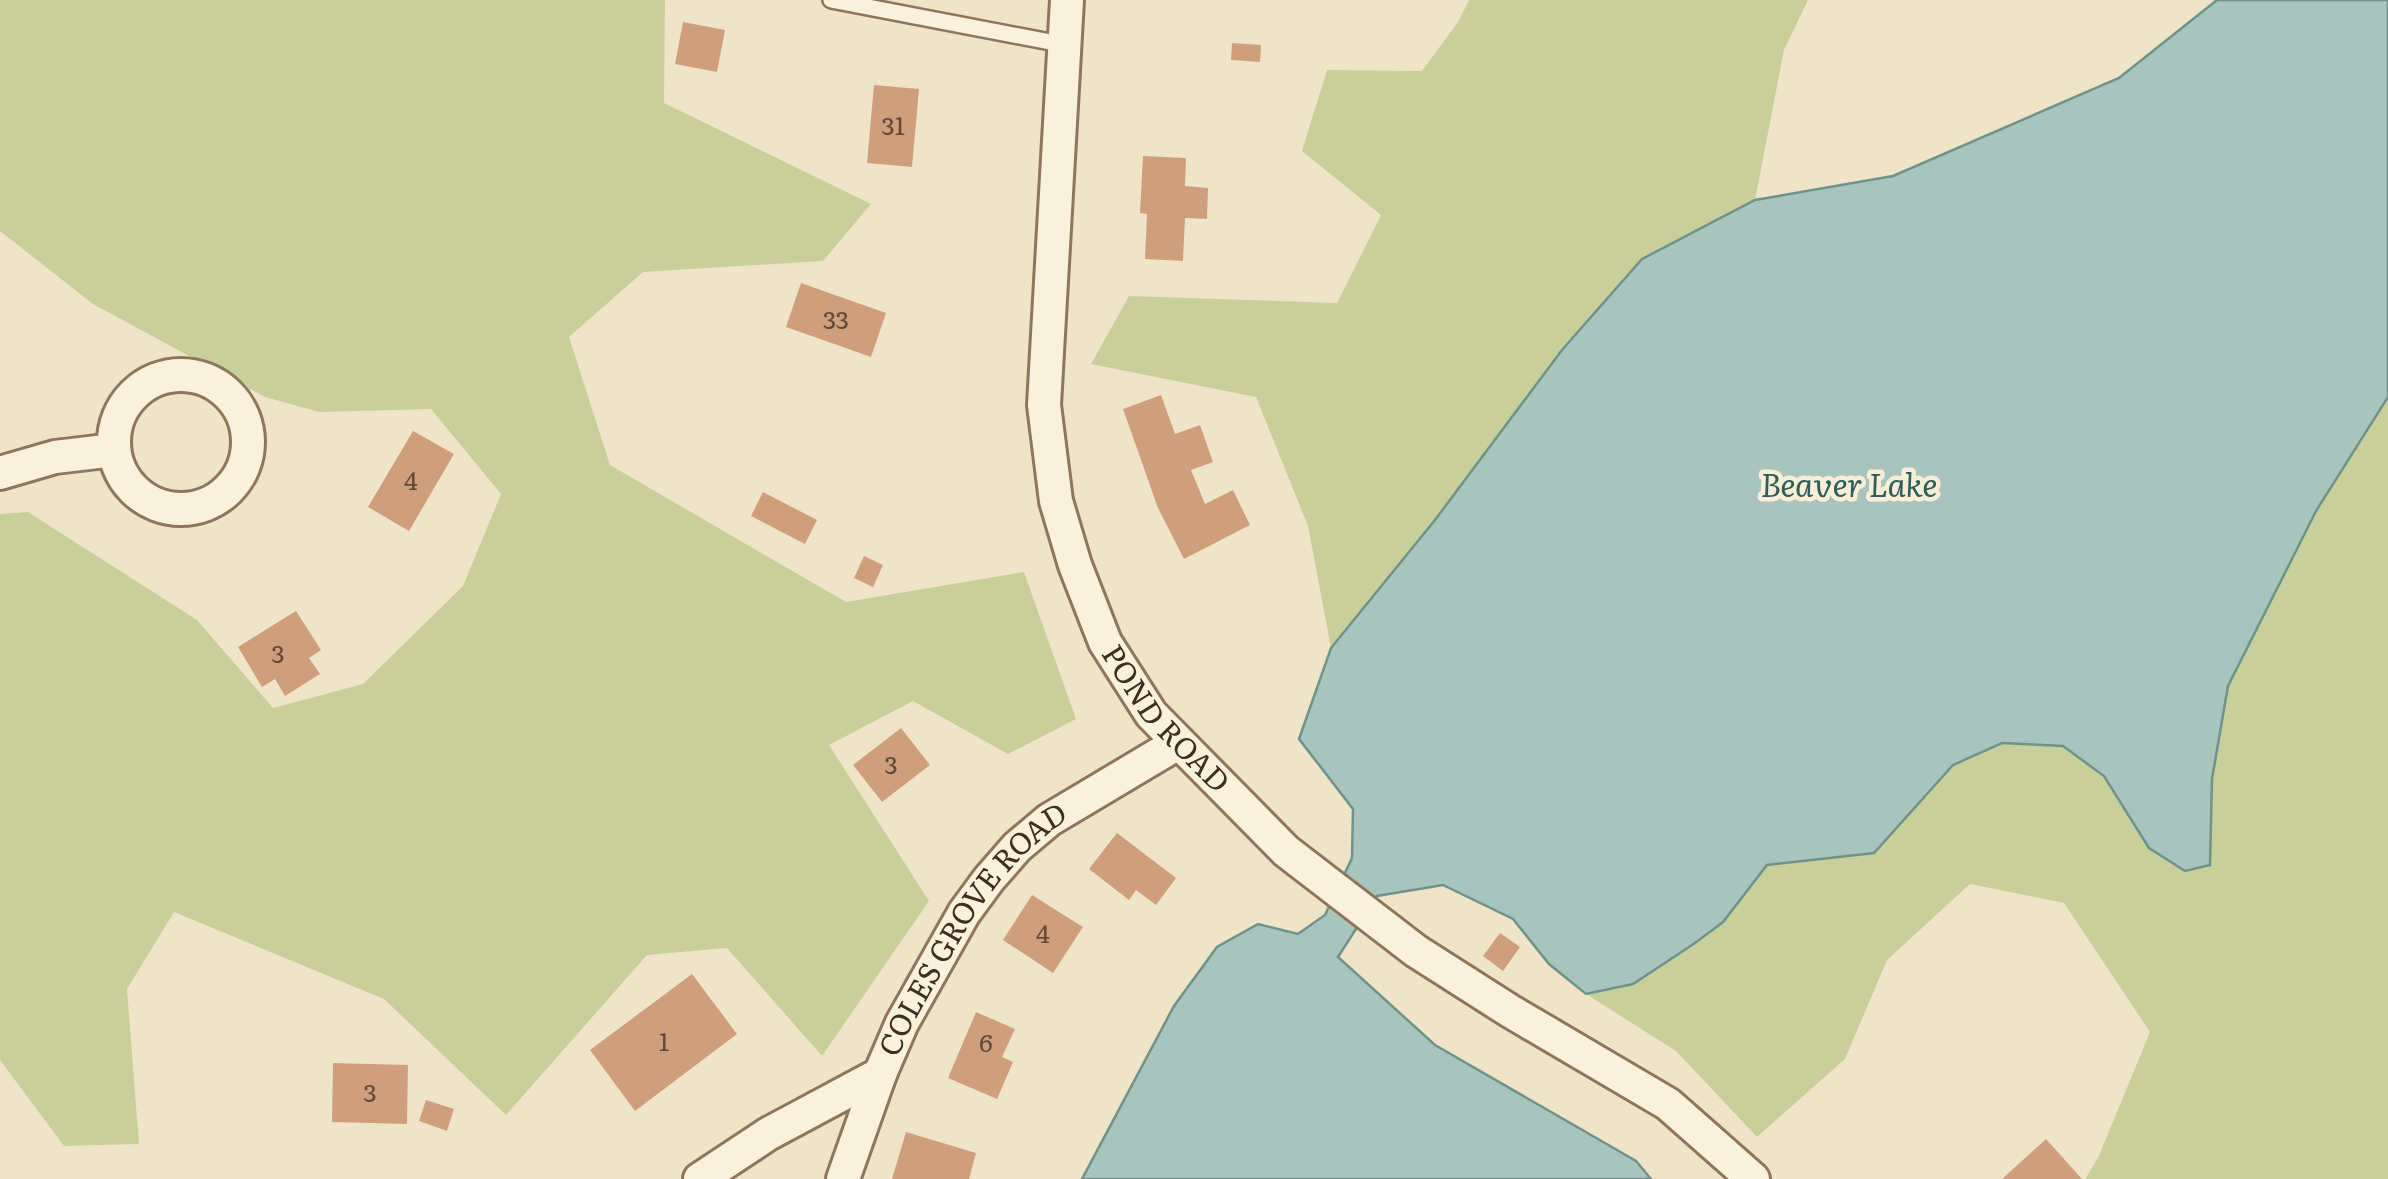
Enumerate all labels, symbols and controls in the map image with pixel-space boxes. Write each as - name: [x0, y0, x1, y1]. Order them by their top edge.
- house number: 31: [881, 106, 905, 143]
- house number: 33: [823, 300, 849, 337]
- water label: Beaver Lake: [1761, 459, 1937, 507]
- house number: 4: [404, 461, 418, 498]
- house number: 3: [271, 634, 285, 671]
- street label: POND ROAD: [1093, 635, 1242, 801]
- house number: 3: [884, 745, 898, 782]
- street label: COLES GROVE ROAD: [865, 789, 1074, 1062]
- house number: 4: [1036, 914, 1050, 951]
- house number: 1: [659, 1022, 669, 1059]
- house number: 6: [979, 1023, 993, 1060]
- house number: 3: [363, 1073, 377, 1110]

